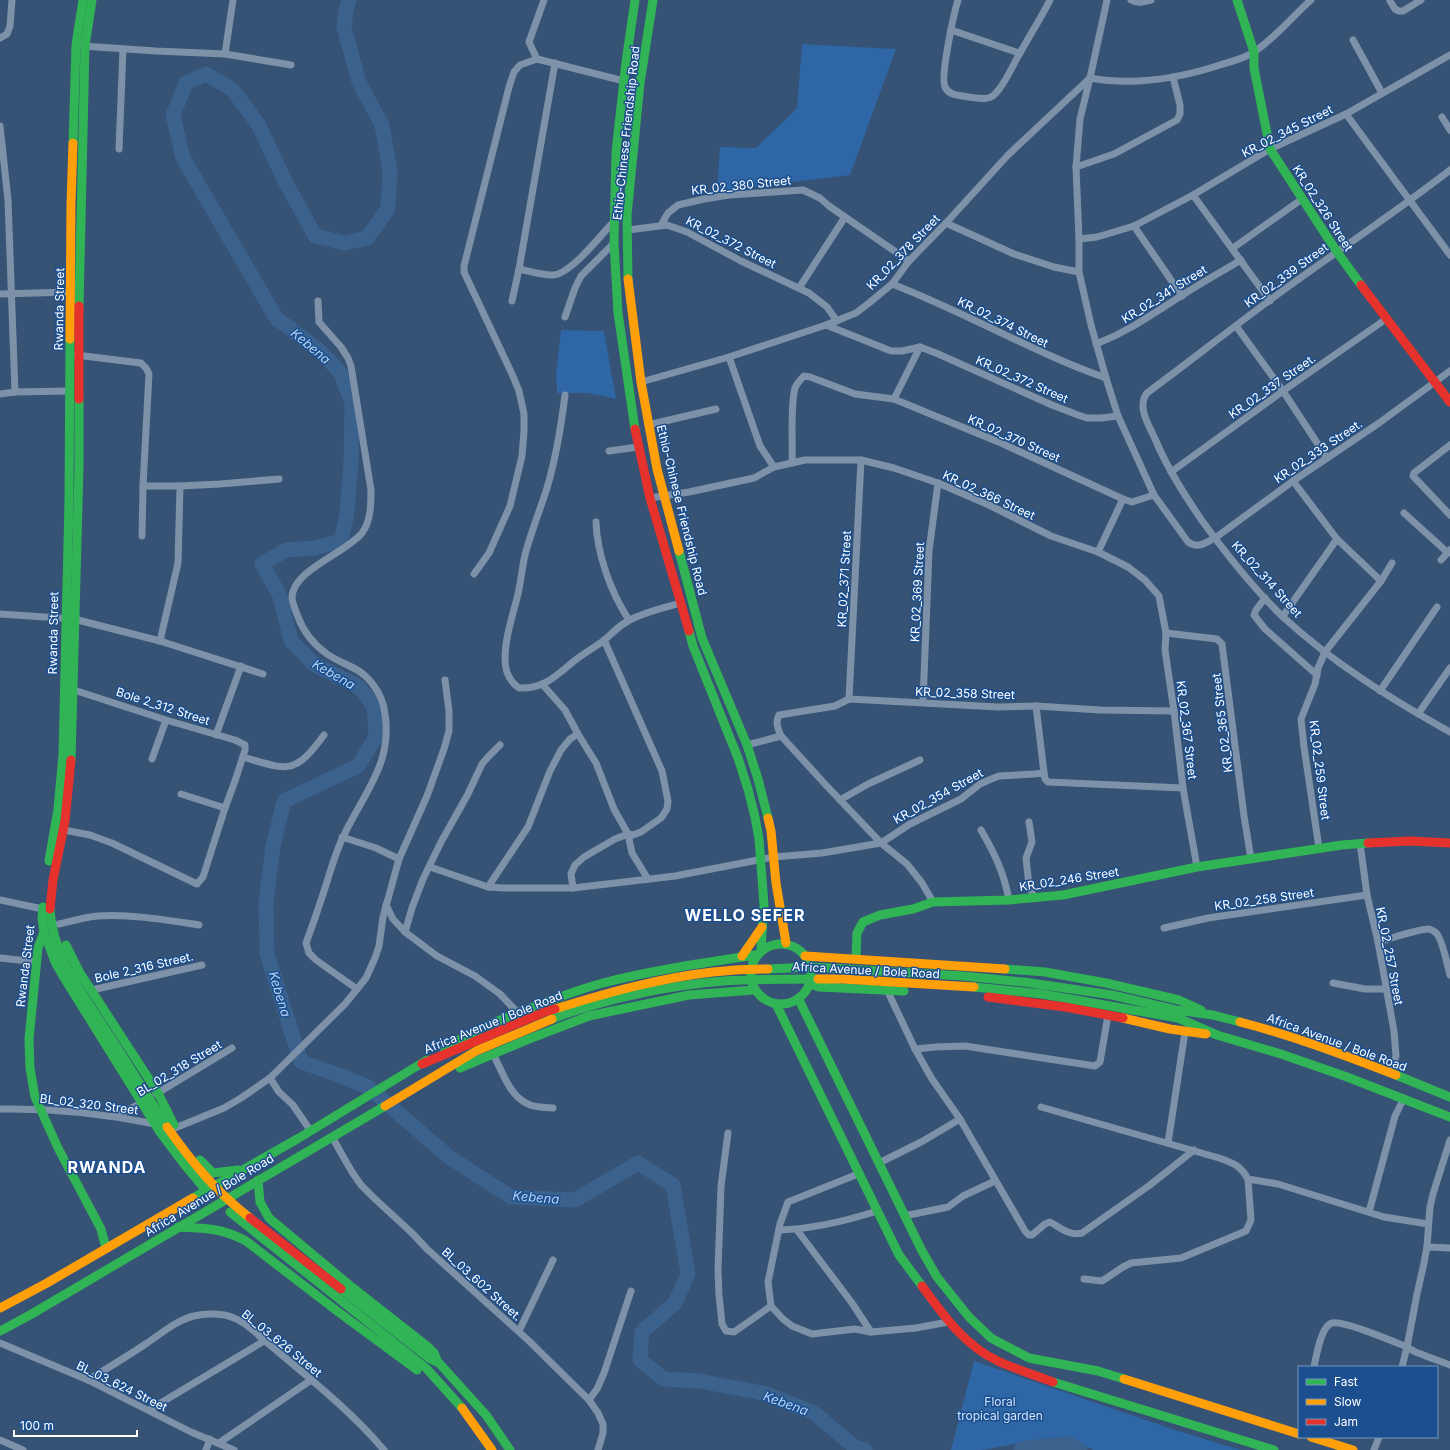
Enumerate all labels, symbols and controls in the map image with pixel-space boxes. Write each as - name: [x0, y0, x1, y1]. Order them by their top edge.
- street label: Ethio-Chinese Friendship Road: [609, 45, 643, 221]
- street label: KR_02_345 Street: [1239, 102, 1335, 160]
- street label: KR_02_326 Street: [1289, 162, 1357, 254]
- street label: KR_02_380 Street: [690, 172, 792, 198]
- street label: KR_02_378 Street: [863, 211, 943, 293]
- street label: KR_02_372 Street: [683, 213, 779, 271]
- street label: KR_02_339 Street: [1241, 239, 1331, 310]
- street label: KR_02_341 Street: [1119, 262, 1209, 326]
- street label: Rwanda Street: [51, 267, 67, 350]
- street label: KR_02_374 Street: [955, 294, 1051, 350]
- water label: Kebena: [288, 325, 334, 367]
- street label: KR_02_337 Street.: [1226, 350, 1318, 422]
- street label: KR_02_372 Street: [974, 352, 1070, 406]
- street label: KR_02_370 Street: [966, 411, 1062, 465]
- street label: KR_02_333 Street.: [1271, 416, 1365, 486]
- street label: Ethio-Chinese Friendship Road: [654, 423, 710, 597]
- street label: KR_02_366 Street: [940, 467, 1038, 523]
- street label: KR_02_371 Street: [834, 530, 854, 628]
- street label: KR_02_314 Street: [1229, 538, 1305, 620]
- street label: KR_02_369 Street: [907, 542, 927, 642]
- street label: Rwanda Street: [45, 591, 61, 674]
- water label: Kebena: [310, 655, 358, 693]
- street label: KR_02_365 Street: [1208, 672, 1236, 774]
- street label: KR_02_367 Street: [1173, 680, 1201, 780]
- street label: Bole 2_312 Street: [114, 684, 212, 728]
- street label: KR_02_358 Street: [915, 684, 1015, 702]
- street label: KR_02_259 Street: [1306, 719, 1334, 821]
- street label: KR_02_354 Street: [891, 765, 986, 827]
- street label: KR_02_246 Street: [1018, 864, 1120, 894]
- street label: KR_02_258 Street: [1213, 885, 1315, 913]
- district label: WELLO SEFER: [685, 905, 805, 925]
- street label: KR_02_257 Street: [1373, 906, 1407, 1006]
- street label: Rwanda Street: [13, 924, 37, 1008]
- street label: Bole 2_316 Street.: [93, 948, 195, 986]
- street label: Africa Avenue / Bole Road: [792, 959, 940, 981]
- water label: Kebena: [266, 969, 294, 1019]
- street label: Africa Avenue / Bole Road: [422, 987, 564, 1057]
- street label: Africa Avenue / Bole Road: [1265, 1010, 1409, 1074]
- street label: BL_02_318 Street: [134, 1037, 224, 1099]
- street label: BL_02_320 Street: [39, 1091, 139, 1117]
- street label: Africa Avenue / Bole Road: [142, 1150, 276, 1240]
- district label: RWANDA: [68, 1157, 146, 1177]
- water label: Kebena: [512, 1187, 560, 1207]
- street label: BL_03_602 Street.: [439, 1244, 525, 1324]
- street label: BL_03_626 Street: [239, 1306, 325, 1380]
- street label: BL_03_624 Street: [74, 1358, 170, 1414]
- legend: [1298, 1366, 1438, 1438]
- text: Fast: [1334, 1374, 1358, 1389]
- water label: Kebena: [761, 1387, 811, 1419]
- park label: Floral tropical garden: [957, 1394, 1043, 1423]
- text: Slow: [1334, 1394, 1362, 1409]
- scale bar: [14, 1412, 137, 1438]
- text: Jam: [1334, 1414, 1358, 1429]
- text: 100 m: [20, 1418, 54, 1433]

